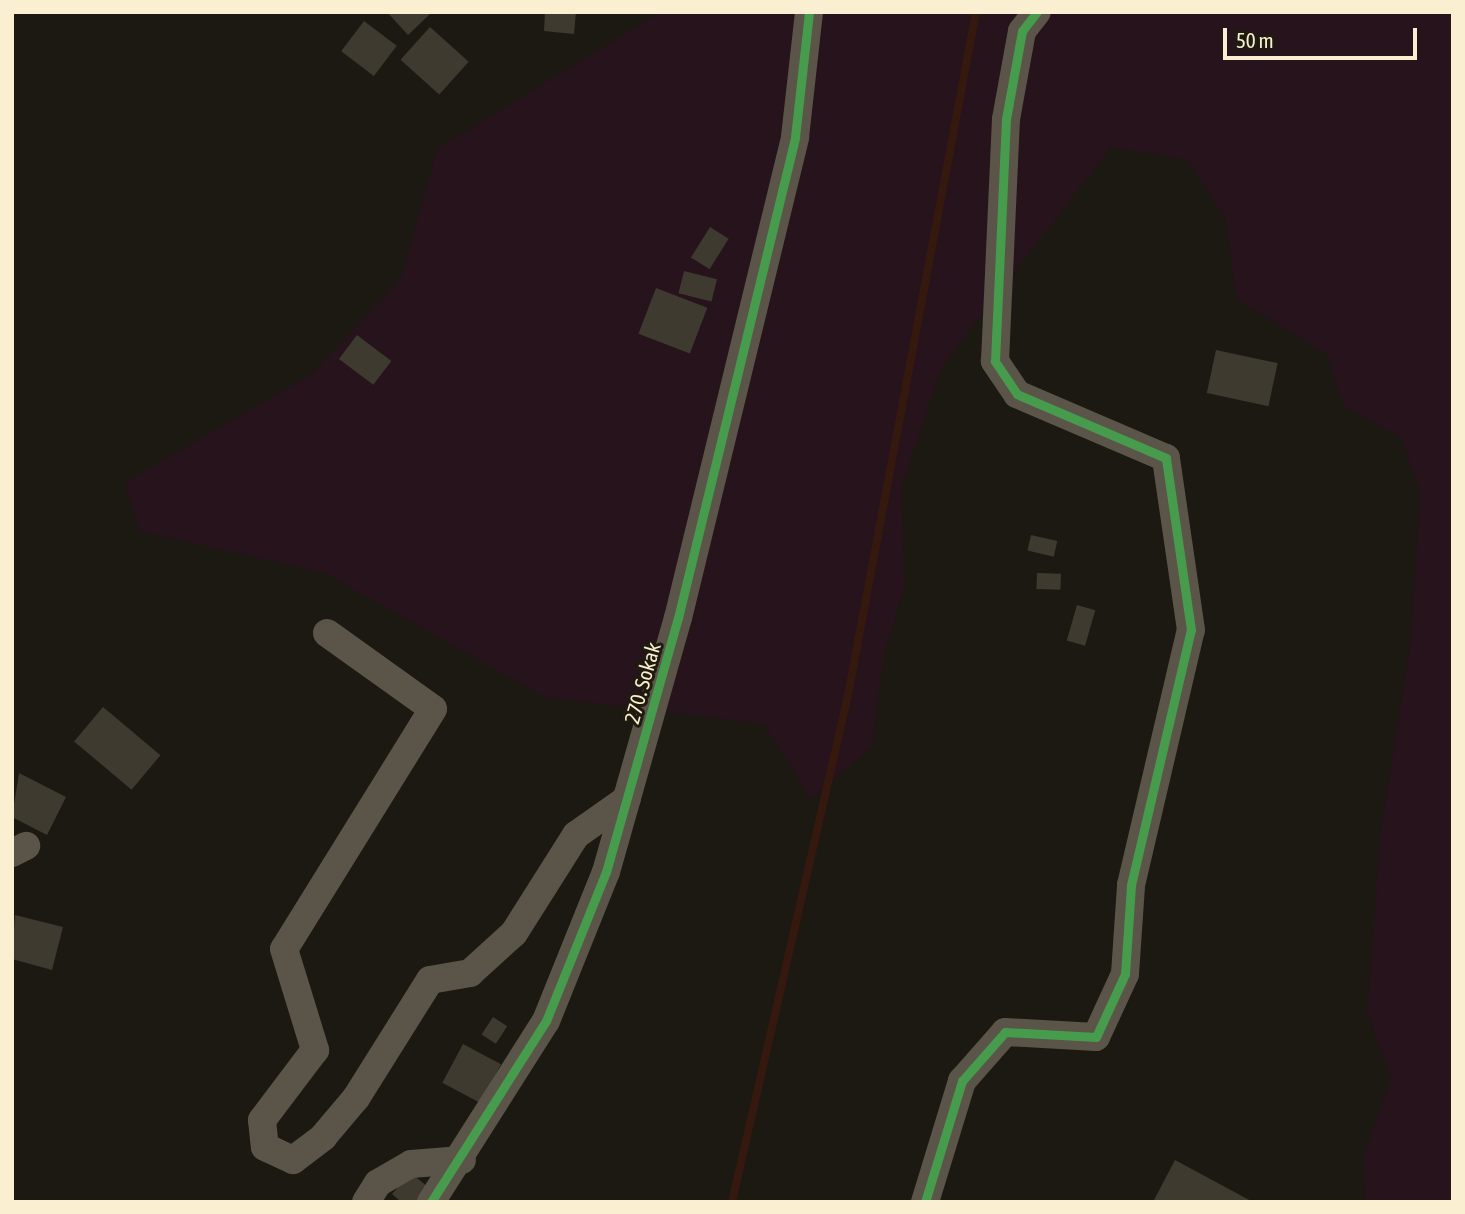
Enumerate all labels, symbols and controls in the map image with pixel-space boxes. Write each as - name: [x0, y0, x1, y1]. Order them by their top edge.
- scale bar: [1227, 14, 1421, 58]
- text: 50 m: [1236, 28, 1274, 52]
- street label: 270. Sokak: [618, 640, 666, 726]

